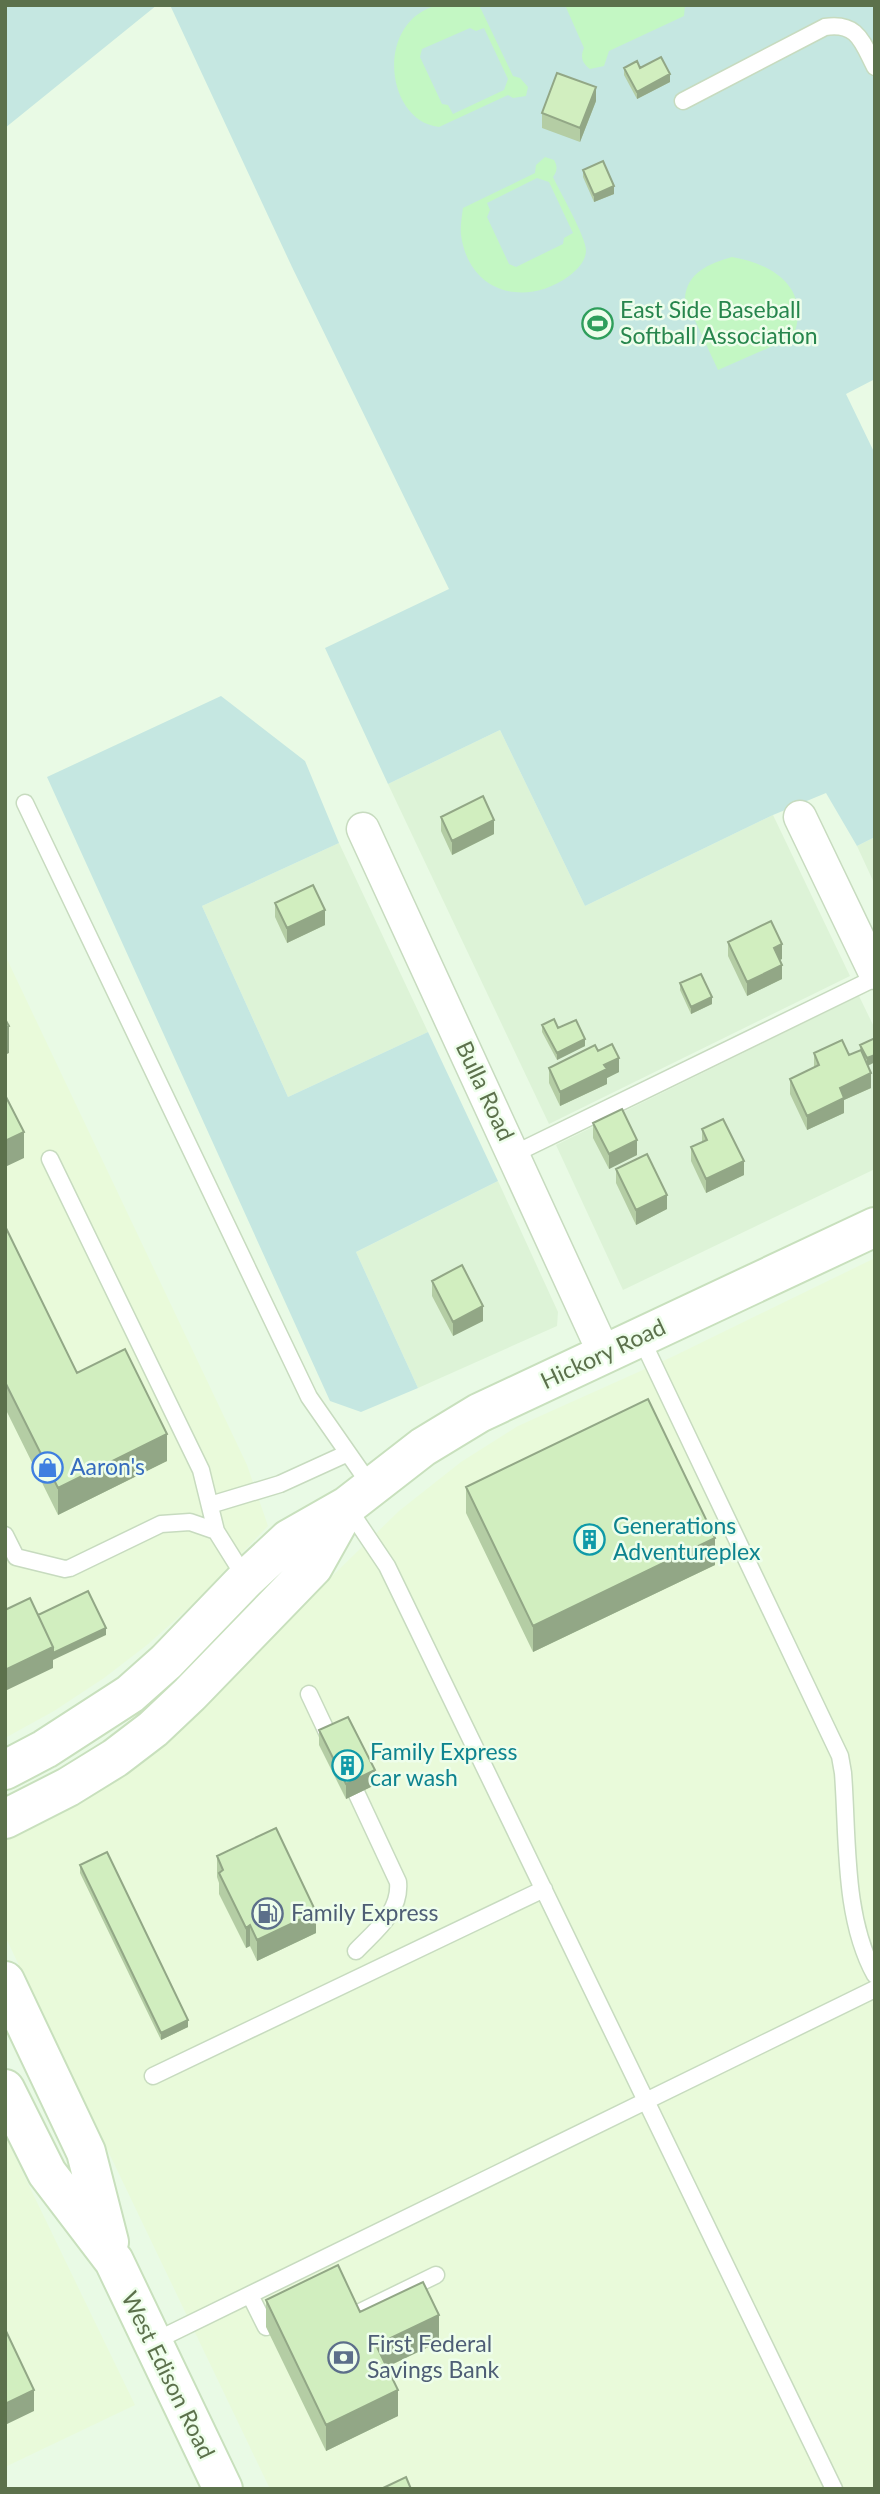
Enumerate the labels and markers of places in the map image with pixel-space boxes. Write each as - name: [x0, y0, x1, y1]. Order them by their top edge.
- place label: East Side Baseball Softball Association: [620, 295, 818, 349]
- sports icon: East Side Baseball Softball Association: [580, 306, 614, 340]
- shop icon: Aaron's: [30, 1450, 64, 1484]
- place label: Aaron's: [70, 1452, 145, 1480]
- place label: Generations Adventureplex: [613, 1511, 761, 1565]
- building icon: Generations Adventureplex: [573, 1522, 607, 1556]
- place label: Family Express car wash: [370, 1737, 517, 1791]
- building icon: Family Express car wash: [330, 1748, 364, 1782]
- fuel station icon: Family Express: [251, 1896, 285, 1930]
- place label: Family Express: [291, 1898, 438, 1926]
- place label: First Federal Savings Bank: [367, 2329, 499, 2383]
- bank icon: First Federal Savings Bank: [327, 2340, 361, 2374]

